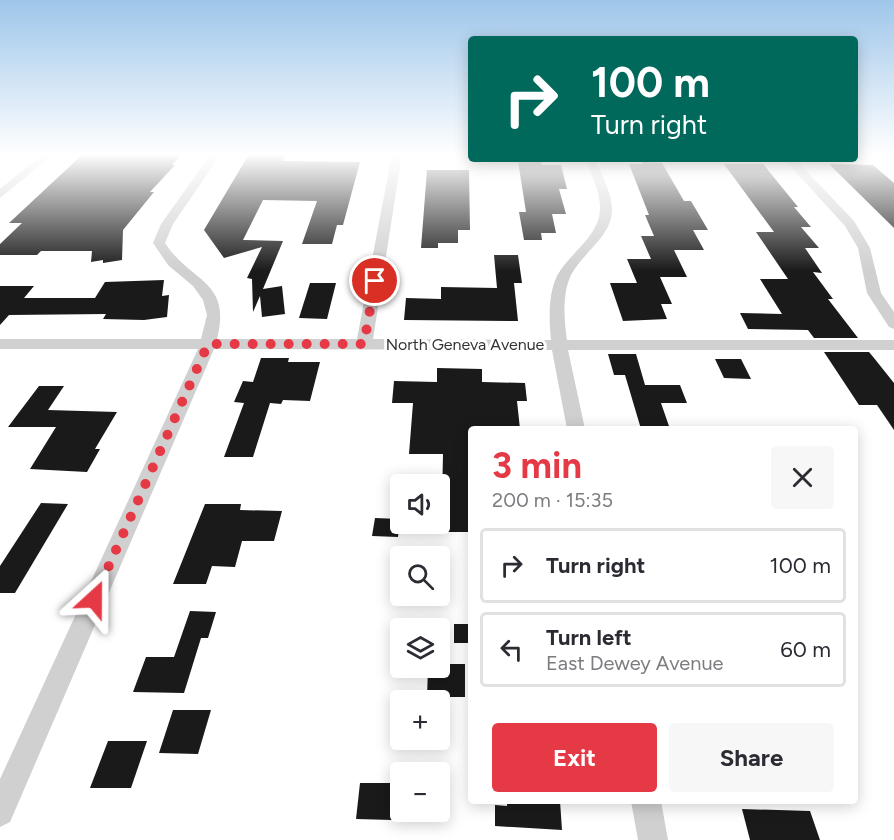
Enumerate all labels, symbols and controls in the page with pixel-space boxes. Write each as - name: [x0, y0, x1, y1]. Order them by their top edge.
- text: 100 m: [591, 57, 710, 108]
- icon: right: [492, 60, 570, 138]
- text: Turn right: [591, 108, 707, 141]
- pin: [349, 255, 400, 306]
- icon: arrive: [358, 264, 391, 297]
- street label: North Geneva Avenue: [386, 335, 545, 354]
- text: 3 min: [492, 444, 582, 487]
- button: close: [771, 446, 834, 509]
- map controls: [390, 474, 450, 822]
- button: sound: [390, 474, 450, 534]
- text: 200 m · 15:35: [492, 488, 613, 512]
- button: search: [390, 546, 450, 606]
- icon: right: [495, 549, 528, 582]
- text: Turn right: [546, 552, 645, 579]
- text: 100 m: [770, 552, 831, 579]
- position arrow: [62, 567, 126, 631]
- button: layers: [390, 618, 450, 678]
- text: Turn left: [546, 624, 632, 651]
- icon: left: [495, 633, 528, 666]
- text: 60 m: [780, 636, 831, 663]
- text: East Dewey Avenue: [546, 651, 723, 675]
- button: +: [390, 690, 450, 750]
- button: Exit: [492, 723, 657, 792]
- button: Share: [669, 723, 834, 792]
- button: −: [390, 762, 450, 822]

